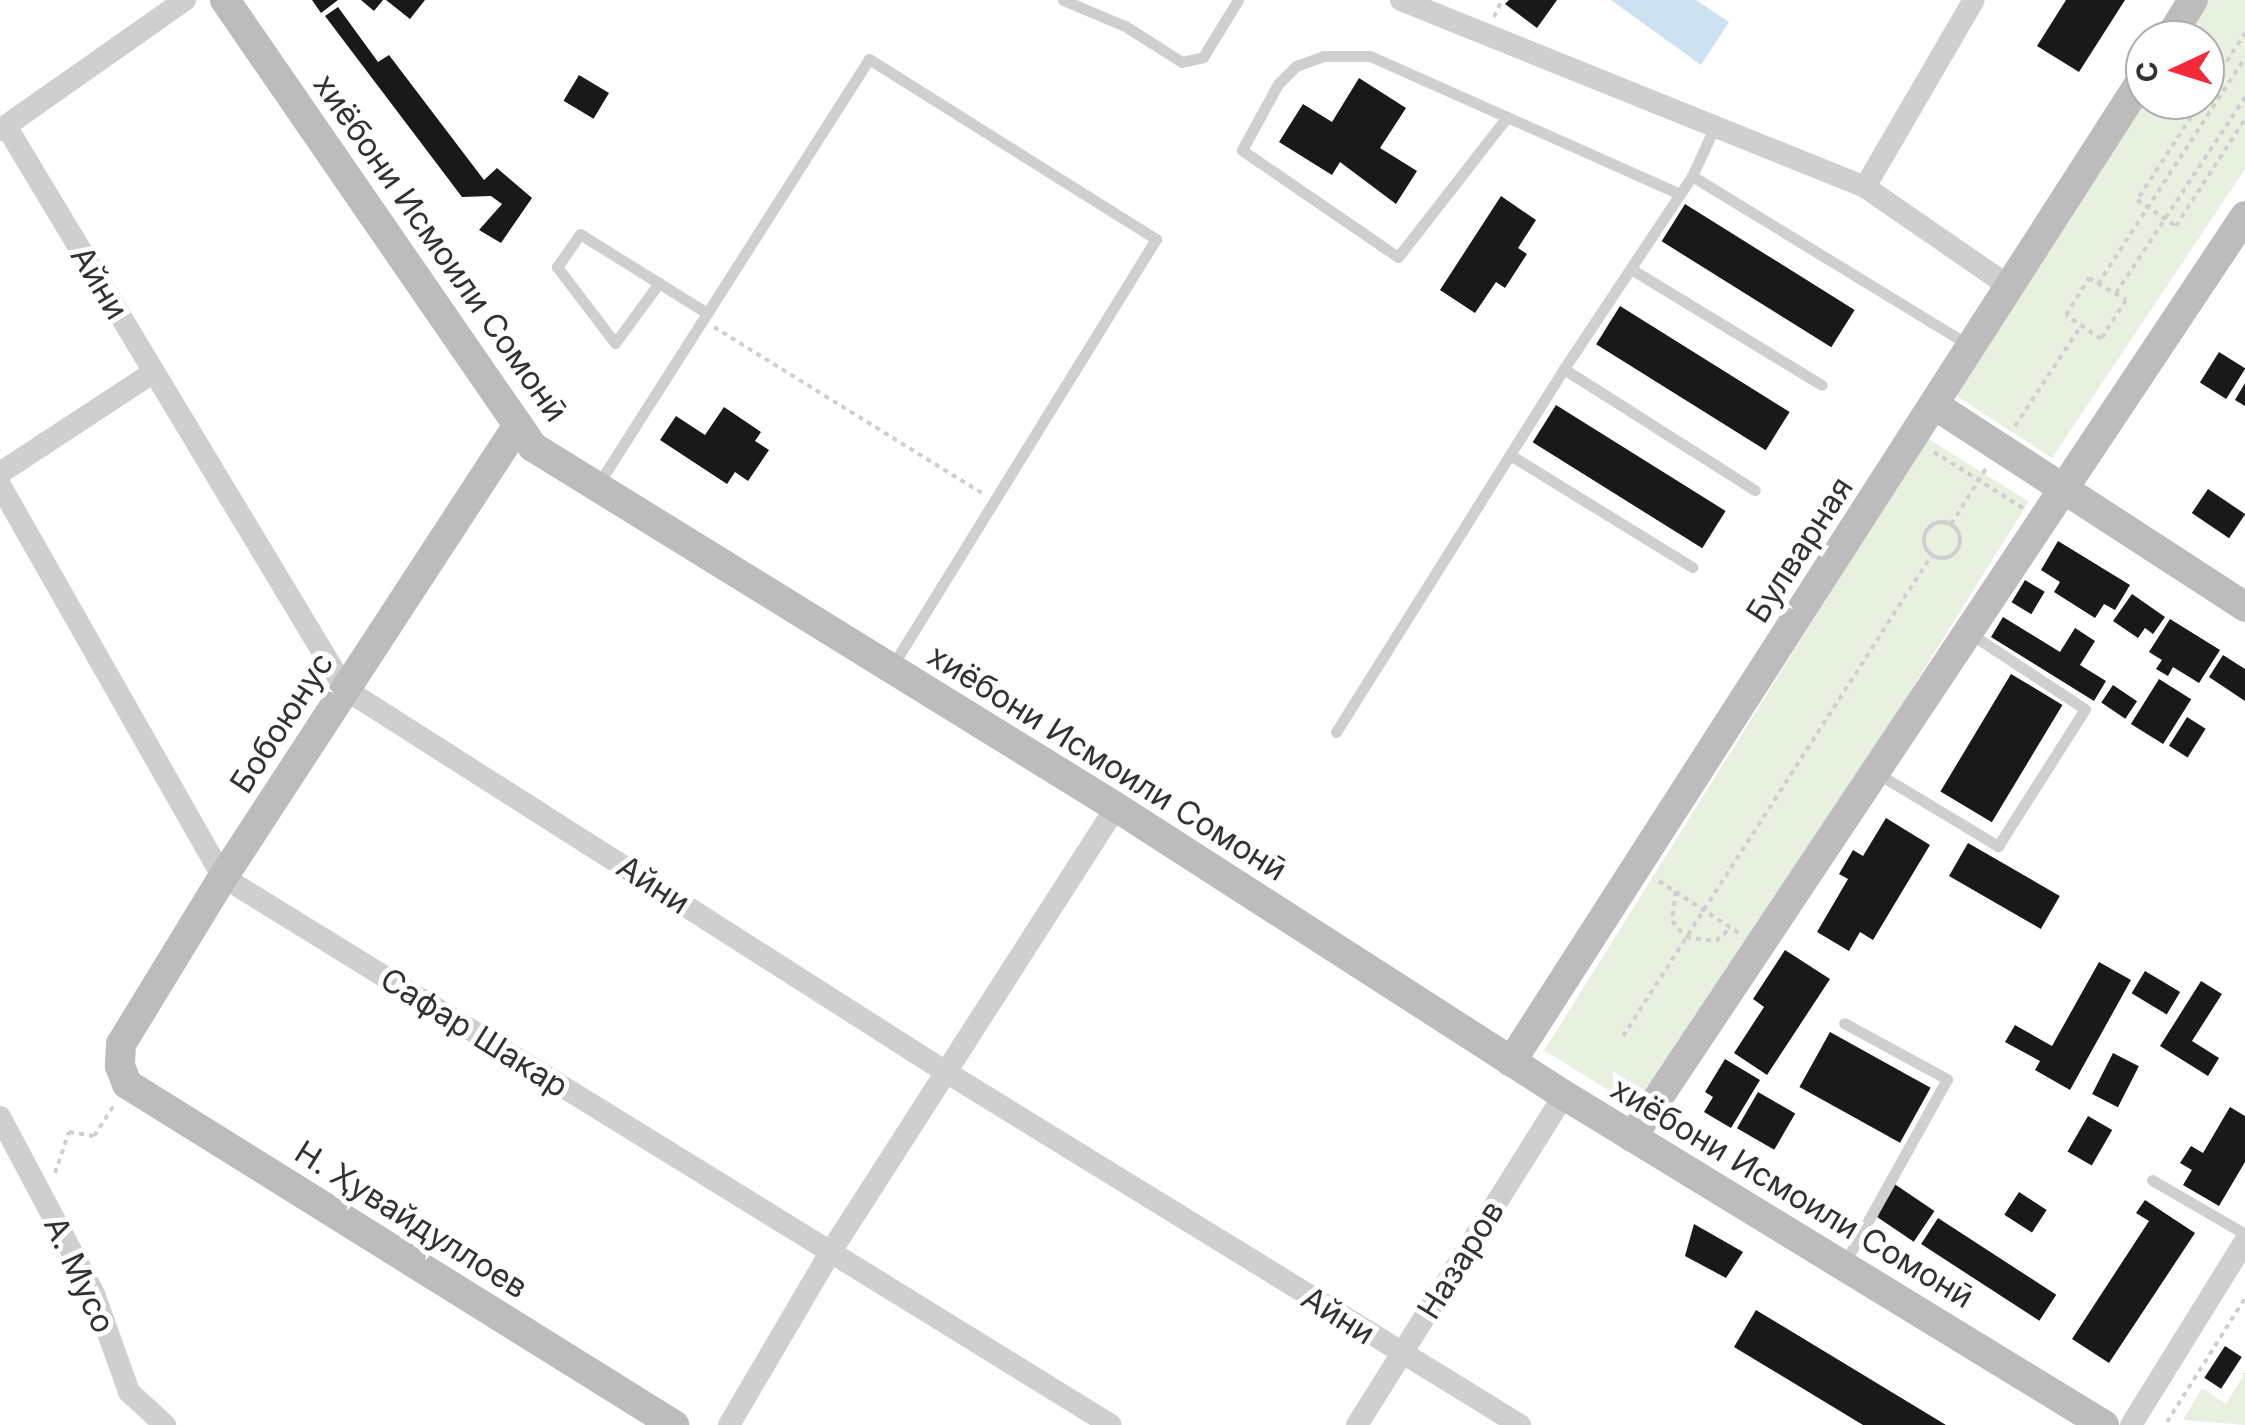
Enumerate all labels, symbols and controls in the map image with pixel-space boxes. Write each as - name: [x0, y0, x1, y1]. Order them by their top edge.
- north arrow: [2125, 20, 2225, 120]
- text: С: [2129, 60, 2165, 83]
- street label: хиёбони Исмоили Сомонӣ: [305, 67, 575, 429]
- street label: Айни: [62, 239, 136, 327]
- street label: Булварная: [1739, 470, 1861, 630]
- street label: хиёбони Исмоили Сомонӣ: [921, 637, 1293, 889]
- street label: Бобоюнус: [222, 646, 342, 800]
- street label: Айни: [609, 847, 697, 923]
- street label: Сафар Шакар: [373, 960, 575, 1106]
- street label: хиёбони Исмоили Сомонӣ: [1604, 1069, 1980, 1317]
- street label: Н. Ҳувайдуллоев: [288, 1133, 534, 1307]
- street label: Назаров: [1410, 1194, 1512, 1326]
- street label: А. Мусо: [35, 1211, 123, 1339]
- street label: Айни: [1294, 1279, 1382, 1353]

